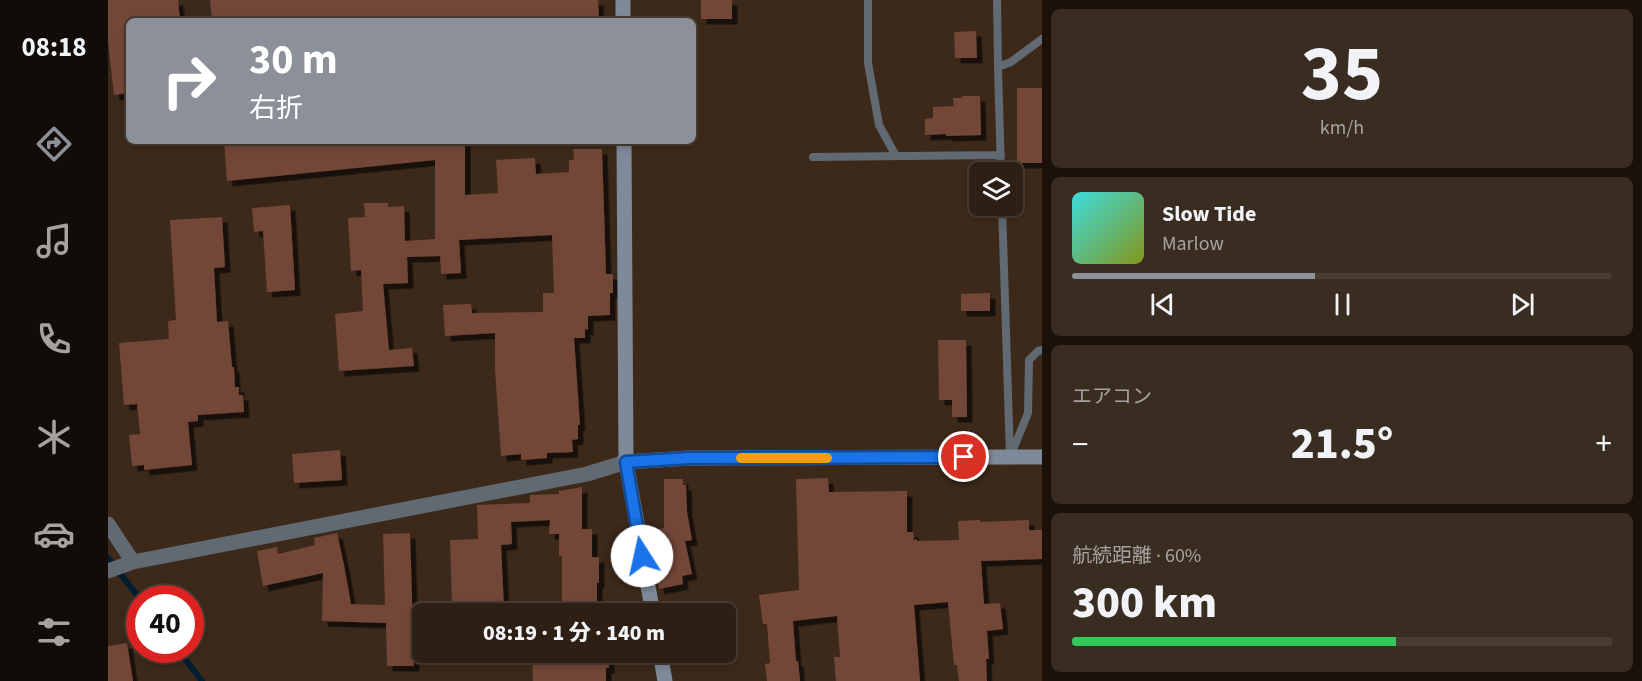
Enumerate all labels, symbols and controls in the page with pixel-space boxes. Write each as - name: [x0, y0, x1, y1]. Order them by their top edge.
- text: 35: [1301, 19, 1383, 130]
- text: 08:18: [21, 28, 87, 67]
- text: 30 m: [249, 30, 338, 90]
- icon: right: [150, 42, 228, 120]
- text: 右折: [249, 89, 303, 128]
- text: km/h: [1320, 114, 1364, 142]
- icon: directions: [33, 123, 75, 165]
- map controls: [969, 162, 1023, 216]
- button: layers: [969, 162, 1023, 216]
- text: Slow Tide: [1162, 198, 1256, 230]
- icon: music: [33, 220, 75, 262]
- text: Marlow: [1162, 230, 1224, 258]
- icon: previous: [1146, 288, 1179, 321]
- icon: pause: [1326, 288, 1359, 321]
- icon: next: [1506, 288, 1539, 321]
- icon: phone: [33, 318, 75, 360]
- text: エアコン: [1072, 383, 1152, 411]
- text: 21.5°: [1291, 412, 1393, 476]
- icon: climate: [33, 416, 75, 458]
- text: −: [1072, 421, 1088, 468]
- text: +: [1596, 421, 1612, 468]
- pin: [938, 431, 989, 482]
- icon: arrive: [947, 440, 980, 473]
- icon: car: [33, 513, 75, 555]
- position arrow: [610, 524, 674, 588]
- text: 航続距離 · 60%: [1072, 542, 1201, 570]
- text: 300 km: [1072, 571, 1217, 635]
- speed limit sign: 40: [126, 585, 204, 663]
- icon: filters: [33, 611, 75, 653]
- text: 08:19 · 1 分 · 140 m: [483, 617, 665, 649]

